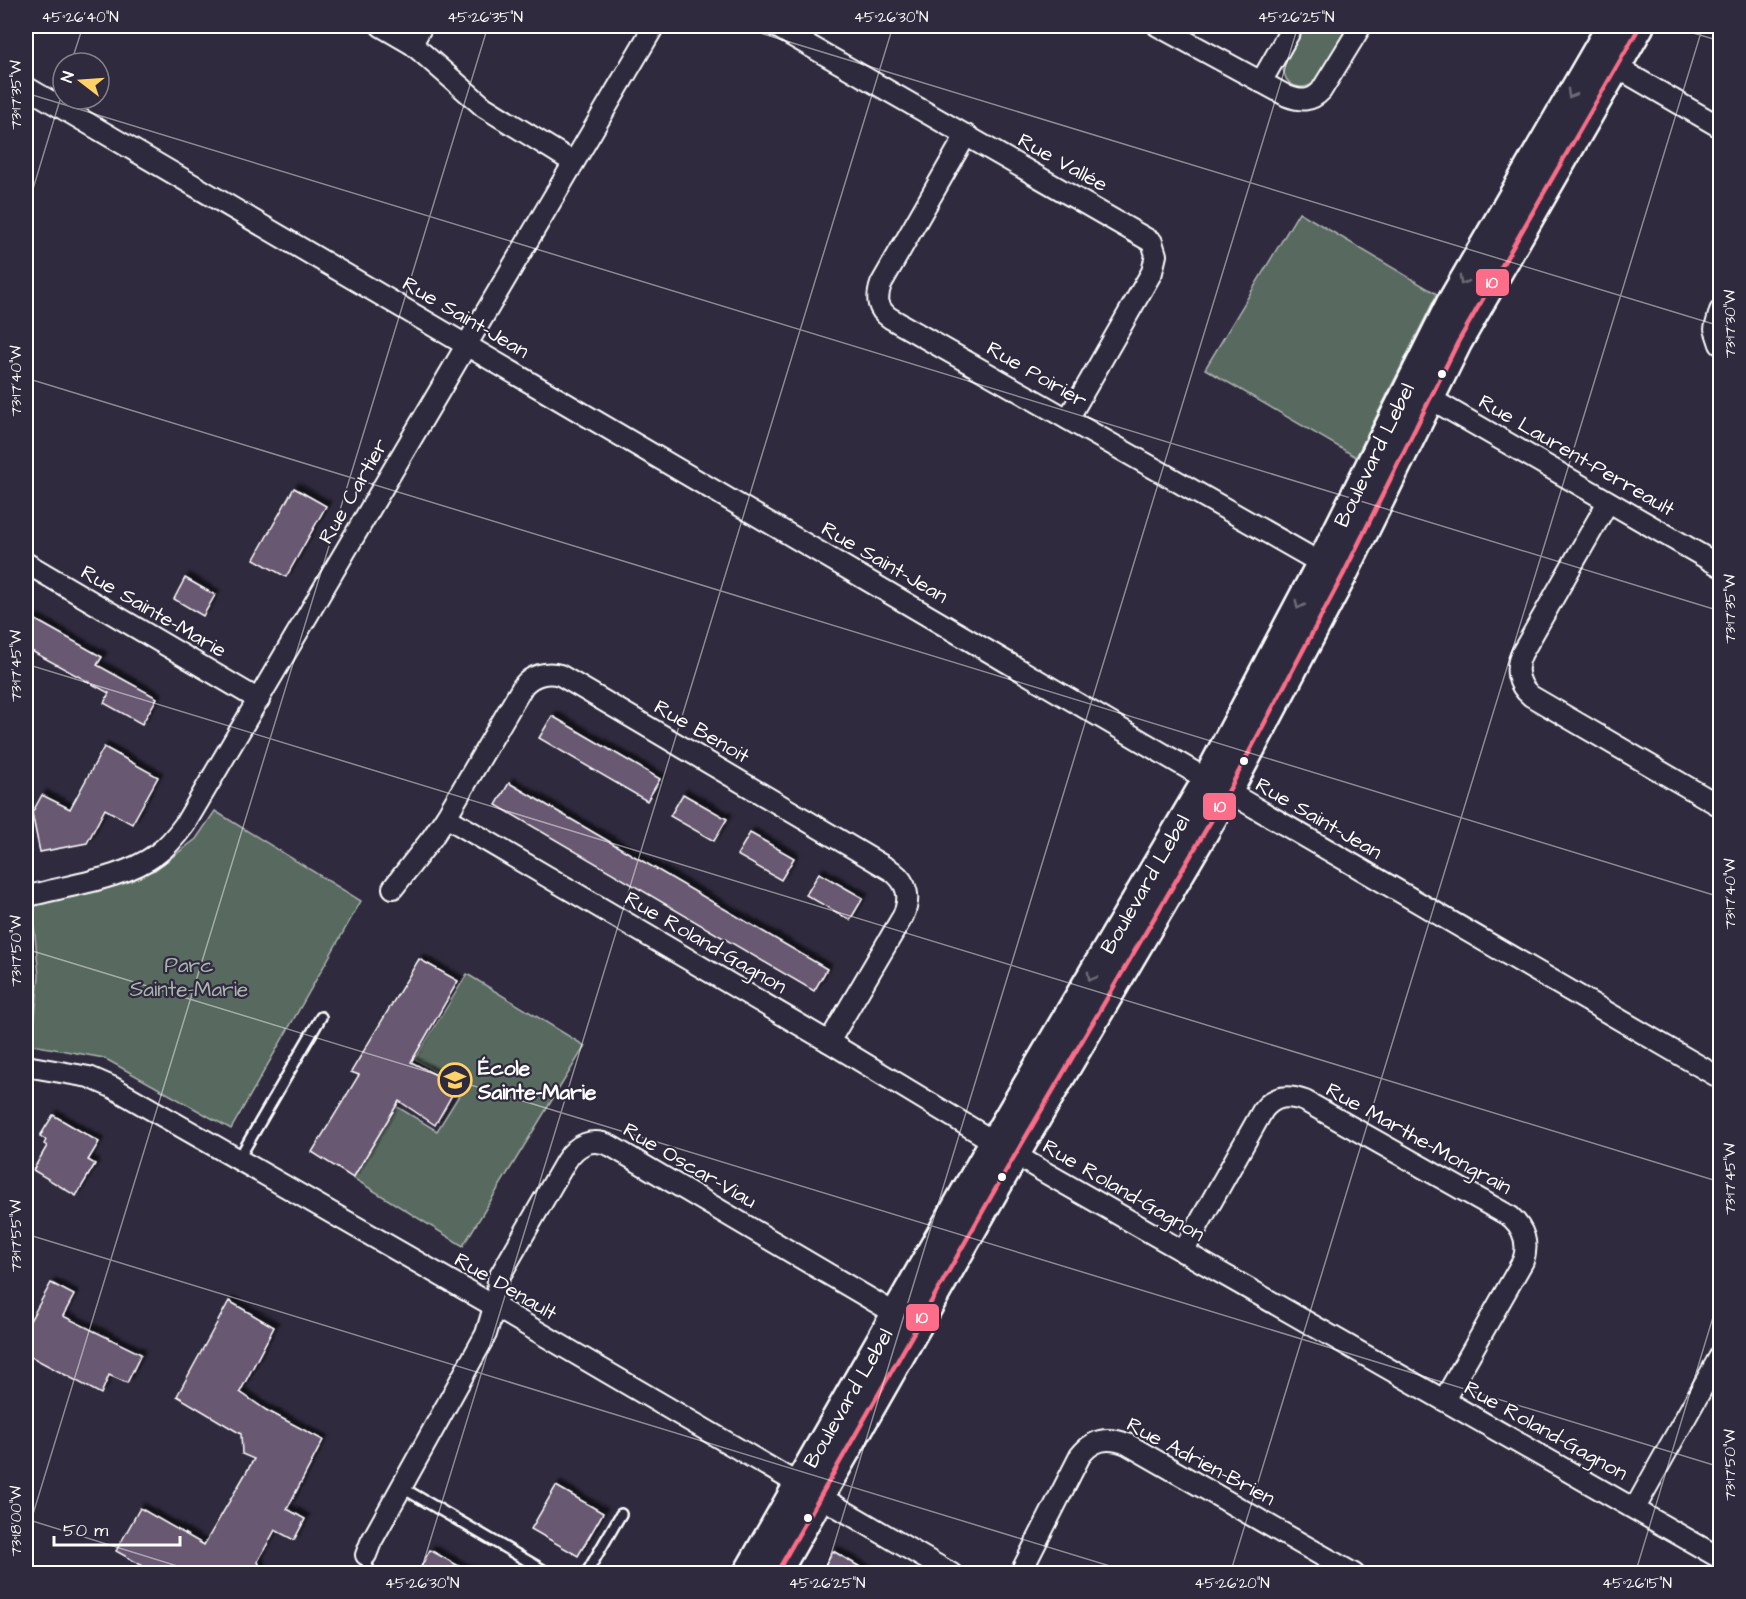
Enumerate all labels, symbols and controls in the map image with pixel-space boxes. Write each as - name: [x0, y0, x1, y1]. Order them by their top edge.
- text: 45°26'40"N: [41, 7, 119, 28]
- text: 45°26'35"N: [447, 7, 523, 28]
- text: 45°26'30"N: [854, 7, 928, 28]
- text: 45°26'25"N: [1258, 7, 1334, 28]
- north arrow: [51, 51, 111, 111]
- text: 73°17'35"W: [6, 60, 27, 130]
- text: N: [56, 69, 80, 85]
- one-way arrow: [1567, 88, 1579, 98]
- street label: Rue Vallée: [1013, 126, 1113, 199]
- line badge: 10: [1475, 268, 1510, 297]
- street label: Rue Saint-Jean: [397, 269, 534, 365]
- text: 10: [1486, 272, 1498, 294]
- one-way arrow: [1459, 275, 1470, 285]
- text: 73°17'30"W: [1720, 290, 1741, 358]
- street label: Rue Poirier: [981, 334, 1093, 415]
- text: 73°17'40"W: [6, 345, 27, 417]
- unlabelled marker: [1436, 368, 1448, 380]
- street label: Boulevard Lebel: [1327, 378, 1422, 532]
- street label: Rue Laurent-Perreault: [1473, 387, 1681, 524]
- street label: Rue Cartier: [312, 433, 395, 549]
- street label: Rue Saint-Jean: [816, 514, 953, 610]
- street label: Rue Sainte-Marie: [76, 558, 232, 665]
- text: 73°17'35"W: [1720, 574, 1741, 644]
- one-way arrow: [1295, 599, 1306, 609]
- text: 73°17'45"W: [6, 630, 27, 702]
- street label: Rue Benoit: [649, 692, 755, 771]
- unlabelled marker: [1238, 755, 1250, 767]
- street label: Rue Saint-Jean: [1250, 770, 1387, 866]
- line badge: 10: [1202, 792, 1237, 821]
- text: 10: [1214, 796, 1226, 818]
- street label: Boulevard Lebel: [1094, 809, 1197, 959]
- text: 73°17'40"W: [1720, 858, 1741, 930]
- street label: Rue Roland-Gagnon: [618, 884, 792, 1002]
- text: 73°17'50"W: [6, 915, 27, 987]
- park label: Parc Sainte-Marie: [130, 951, 248, 1004]
- one-way arrow: [1086, 971, 1098, 981]
- place label: École Sainte-Marie: [477, 1054, 597, 1107]
- school or university icon: École Sainte-Marie: [437, 1062, 473, 1098]
- street label: Rue Marthe-Mongrain: [1320, 1075, 1517, 1203]
- street label: Rue Oscar-Viau: [618, 1115, 762, 1216]
- street label: Rue Roland-Gagnon: [1036, 1132, 1210, 1250]
- text: 73°17'45"W: [1720, 1143, 1741, 1215]
- unlabelled marker: [996, 1171, 1008, 1183]
- text: 73°17'55"W: [6, 1200, 27, 1272]
- street label: Rue Denault: [449, 1245, 563, 1328]
- line badge: 10: [905, 1303, 940, 1332]
- text: 10: [916, 1307, 928, 1329]
- street label: Boulevard Lebel: [797, 1323, 900, 1473]
- street label: Rue Roland-Gagnon: [1458, 1373, 1633, 1489]
- street label: Rue Adrien-Brien: [1121, 1410, 1280, 1513]
- text: 73°17'50"W: [1720, 1429, 1741, 1501]
- text: 73°18'00"W: [6, 1486, 27, 1556]
- scale bar: [54, 1509, 180, 1547]
- unlabelled marker: [802, 1512, 814, 1524]
- text: 50 m: [63, 1518, 108, 1543]
- text: 45°26'30"N: [385, 1573, 459, 1594]
- text: 45°26'25"N: [789, 1573, 865, 1594]
- text: 45°26'20"N: [1194, 1573, 1270, 1594]
- text: 45°26'15"N: [1602, 1573, 1672, 1594]

